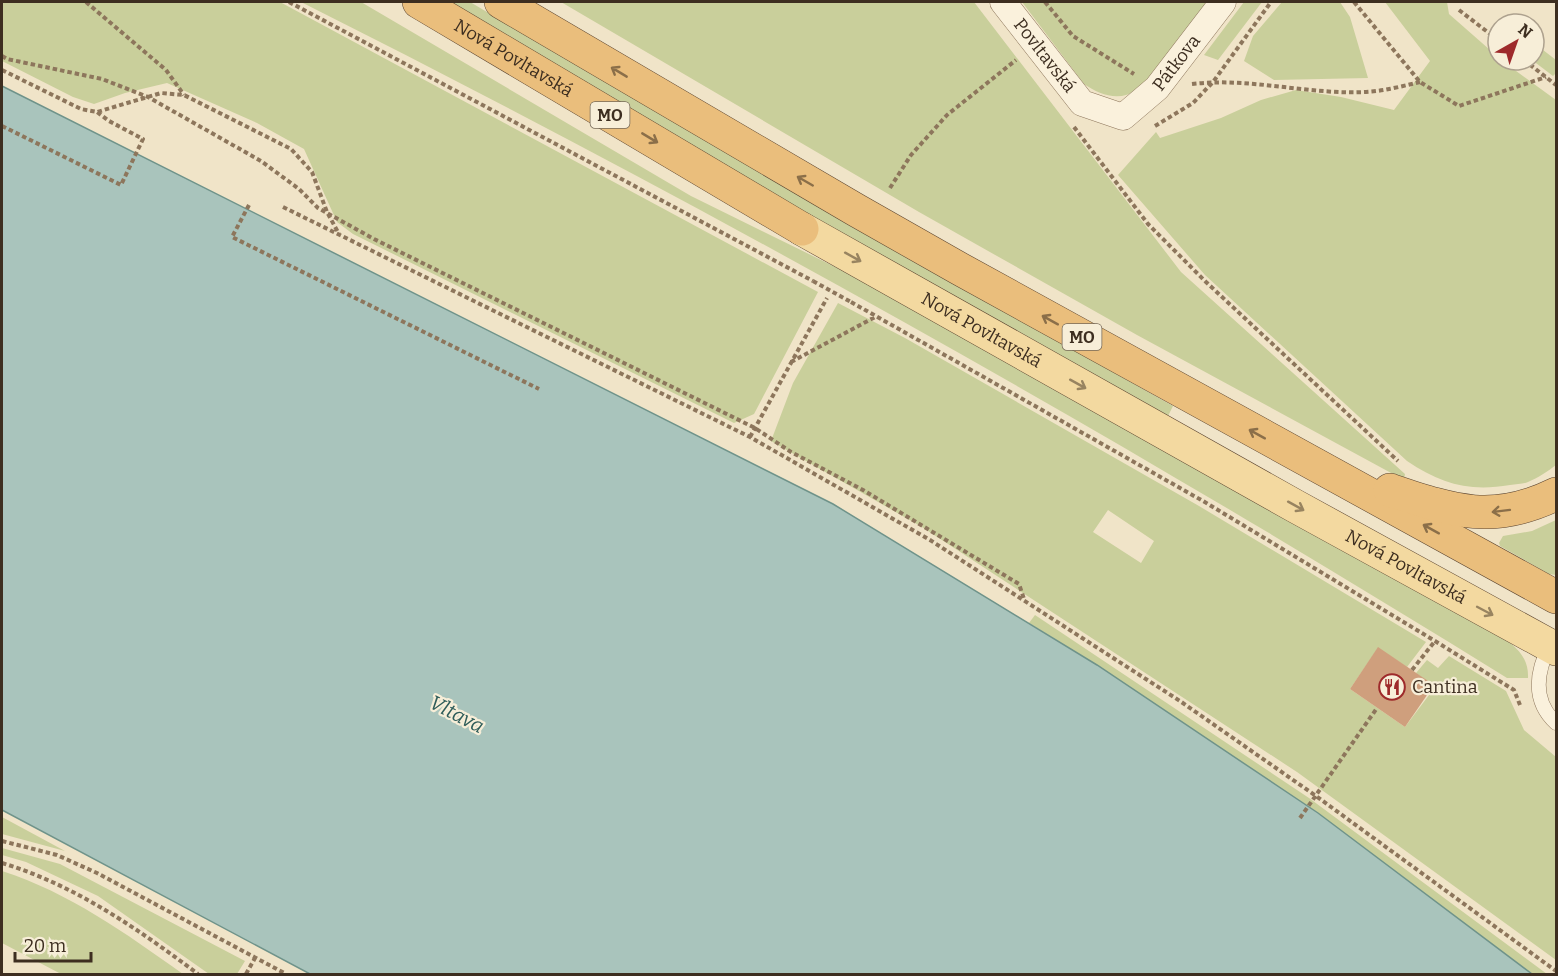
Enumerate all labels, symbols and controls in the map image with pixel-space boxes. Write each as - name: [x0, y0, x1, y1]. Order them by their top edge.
- north arrow: [1486, 12, 1546, 72]
- street label: Nová Povltavská: [450, 14, 577, 102]
- street label: Povltavská: [1009, 14, 1081, 97]
- text: N: [1514, 20, 1536, 42]
- street label: Pátkova: [1148, 30, 1205, 95]
- one-way arrow: [611, 65, 628, 77]
- road number: MO: [590, 102, 630, 128]
- one-way arrow: [641, 133, 658, 145]
- one-way arrow: [797, 175, 815, 186]
- one-way arrow: [844, 251, 861, 263]
- street label: Nová Povltavská: [918, 287, 1046, 373]
- one-way arrow: [1042, 313, 1059, 325]
- road number: MO: [1062, 324, 1102, 350]
- one-way arrow: [1069, 378, 1086, 390]
- one-way arrow: [1249, 428, 1267, 439]
- one-way arrow: [1286, 501, 1304, 512]
- one-way arrow: [1492, 506, 1511, 517]
- one-way arrow: [1423, 523, 1441, 534]
- street label: Nová Povltavská: [1342, 525, 1470, 609]
- one-way arrow: [1475, 606, 1493, 617]
- restaurant icon: Cantina: [1377, 672, 1407, 702]
- place label: Cantina: [1412, 676, 1478, 698]
- water label: Vltava: [426, 690, 488, 738]
- scale bar: [15, 925, 92, 963]
- text: 20 m: [24, 935, 66, 957]

